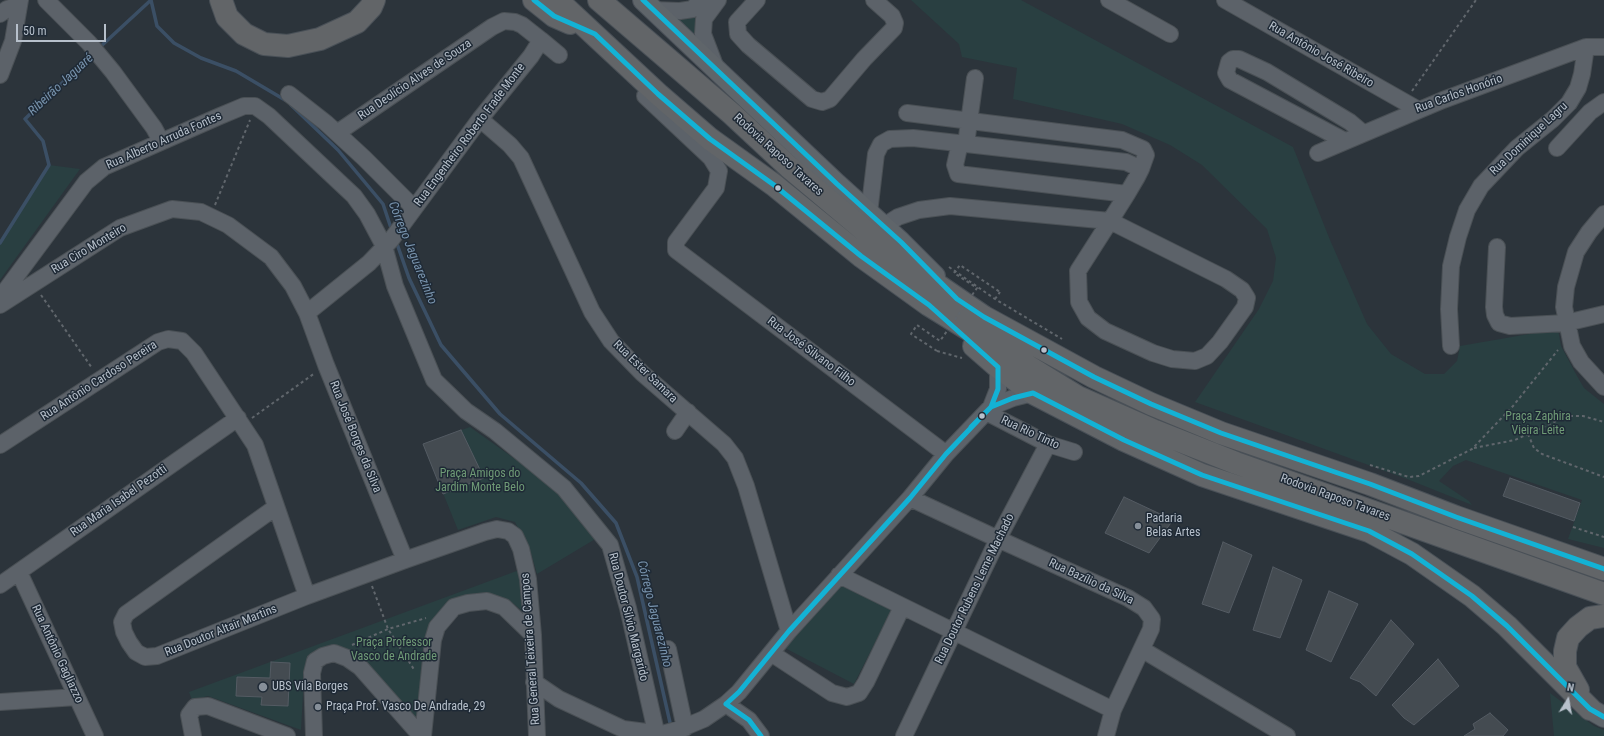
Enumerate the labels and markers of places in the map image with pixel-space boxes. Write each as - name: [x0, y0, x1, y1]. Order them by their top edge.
- unlabelled marker: [773, 183, 783, 193]
- unlabelled marker: [1039, 345, 1049, 355]
- unlabelled marker: [977, 411, 987, 421]
- place label: Padaria Belas Artes: [1146, 512, 1200, 540]
- marker: Padaria Belas Artes: [1133, 521, 1143, 531]
- place label: UBS Vila Borges: [272, 680, 348, 694]
- marker: UBS Vila Borges: [257, 681, 269, 693]
- place label: Praça Prof. Vasco De Andrade, 29: [326, 700, 485, 714]
- marker: Praça Prof. Vasco De Andrade, 29: [313, 702, 323, 712]

